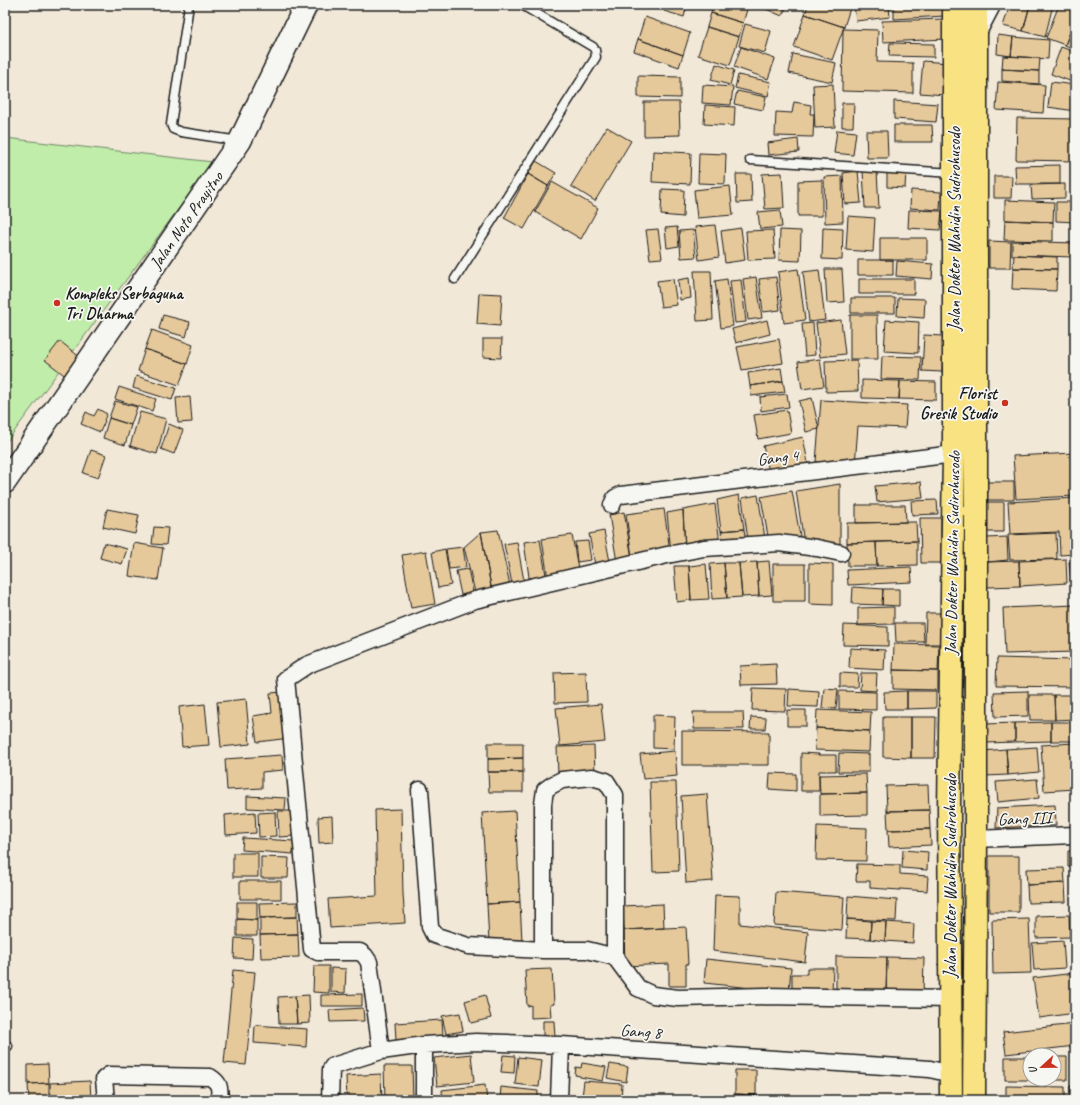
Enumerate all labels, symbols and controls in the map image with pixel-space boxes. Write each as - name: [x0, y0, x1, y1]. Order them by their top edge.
- street label: Jalan Dokter Wahidin Sudirohusodo: [944, 126, 965, 332]
- street label: Jalan Noto Prayitno: [144, 167, 228, 274]
- place label: Kompleks Serbaguna Tri Dharma: [65, 283, 185, 324]
- marker: Kompleks Serbaguna Tri Dharma: [52, 298, 62, 308]
- place label: Florist Gresik Studio: [920, 383, 999, 424]
- marker: Florist Gresik Studio: [1000, 398, 1010, 408]
- street label: Gang 4: [756, 444, 802, 470]
- street label: Jalan Dokter Wahidin Sudirohusodo: [940, 450, 965, 656]
- street label: Jalan Dokter Wahidin Sudirohusodo: [940, 773, 961, 979]
- street label: Gang III: [998, 807, 1056, 830]
- street label: Gang 8: [620, 1020, 665, 1044]
- north arrow: [1022, 1047, 1062, 1087]
- text: U: [1024, 1063, 1040, 1076]

